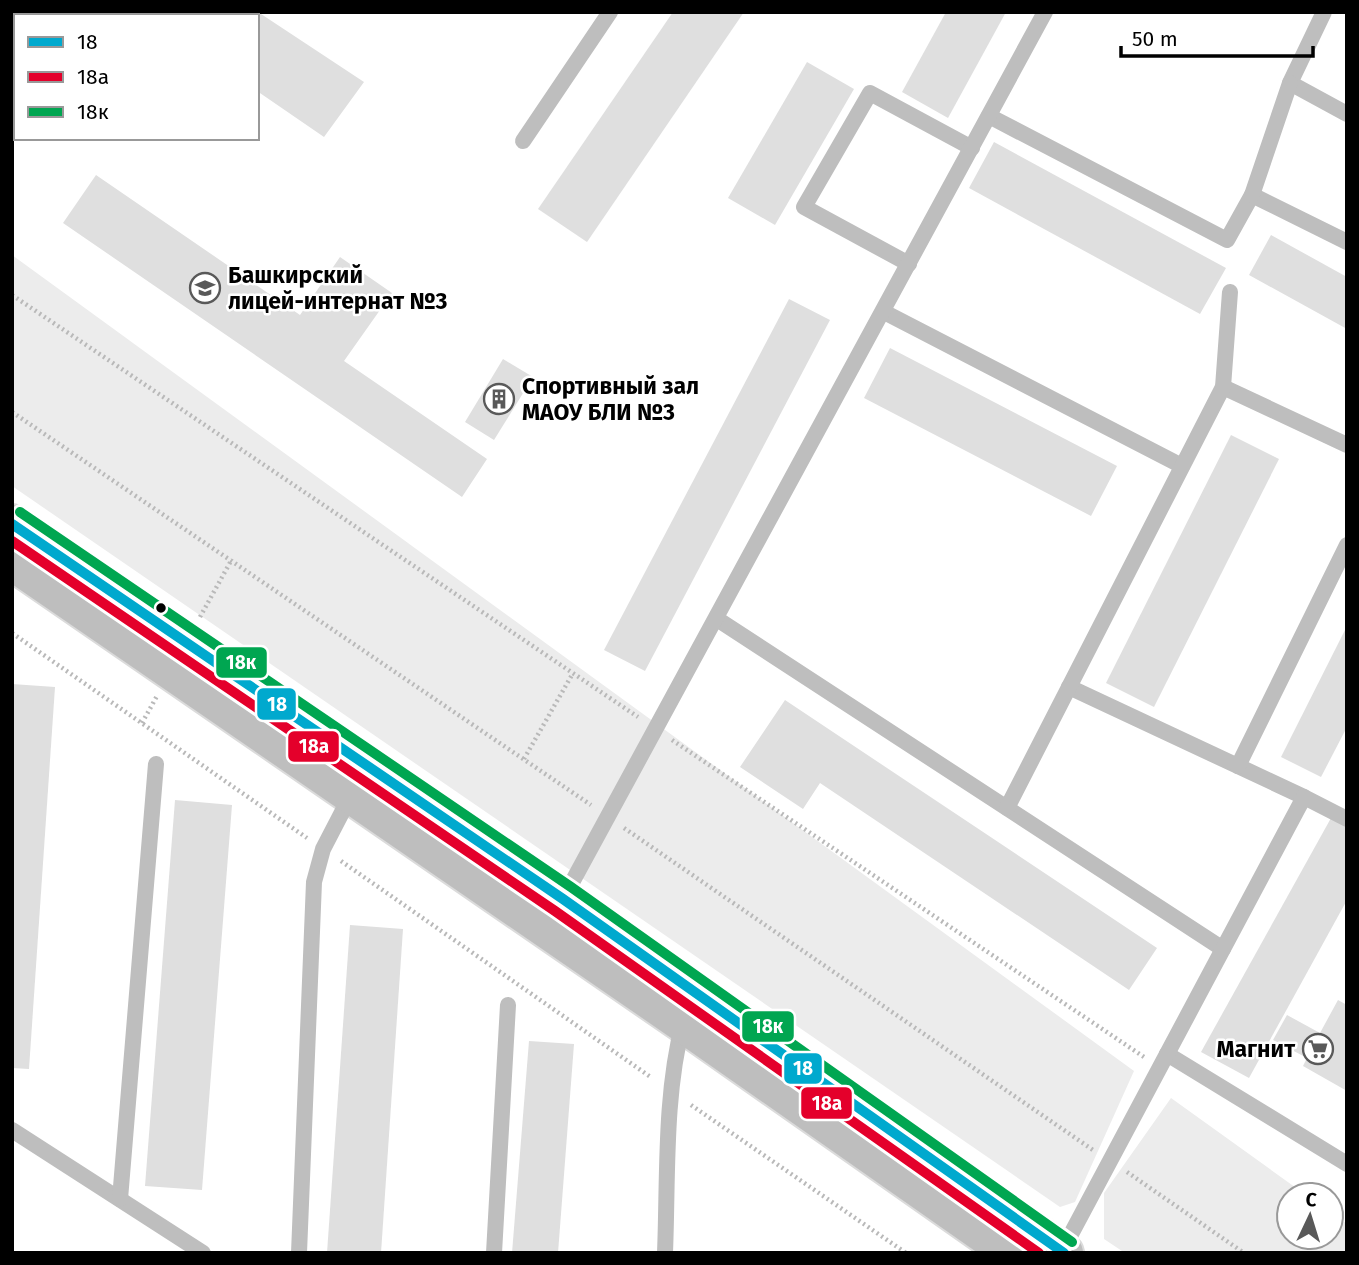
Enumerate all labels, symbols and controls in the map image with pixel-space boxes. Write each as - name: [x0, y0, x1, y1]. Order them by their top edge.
- legend: [14, 14, 259, 140]
- scale bar: [1121, 14, 1314, 58]
- text: 50 m: [1132, 26, 1178, 52]
- text: 18: [77, 29, 98, 55]
- text: 18а: [77, 64, 109, 90]
- text: 18к: [77, 99, 109, 125]
- place label: Башкирский лицей-интернат №3: [228, 261, 448, 315]
- school or university icon: Башкирский лицей-интернат №3: [188, 271, 222, 305]
- place label: Спортивный зал МАОУ БЛИ №3: [522, 372, 699, 426]
- building icon: Спортивный зал МАОУ БЛИ №3: [482, 382, 516, 416]
- unlabelled marker: [154, 601, 168, 615]
- line badge: 18к: [215, 646, 268, 679]
- text: 18к: [226, 651, 257, 674]
- line badge: 18: [256, 687, 297, 721]
- text: 18: [267, 693, 287, 716]
- line badge: 18а: [287, 730, 340, 763]
- text: 18а: [299, 735, 329, 758]
- line badge: 18к: [741, 1010, 795, 1043]
- text: 18к: [753, 1015, 784, 1038]
- supermarket icon: Магнит: [1301, 1032, 1335, 1066]
- place label: Магнит: [1216, 1035, 1295, 1063]
- line badge: 18: [783, 1052, 823, 1085]
- text: 18: [793, 1057, 813, 1080]
- line badge: 18а: [800, 1086, 853, 1120]
- text: 18а: [812, 1092, 842, 1115]
- north arrow: [1275, 1181, 1345, 1251]
- text: С: [1305, 1188, 1317, 1211]

